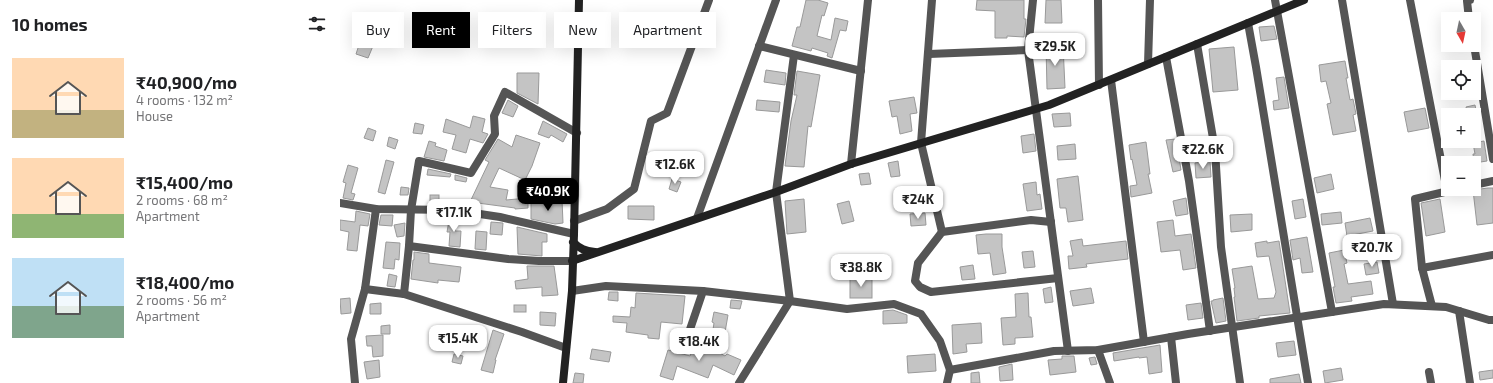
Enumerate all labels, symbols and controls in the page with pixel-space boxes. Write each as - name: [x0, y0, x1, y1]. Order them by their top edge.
- chip: Buy: [352, 12, 404, 48]
- chip: Rent: [412, 12, 470, 48]
- chip: Filters: [478, 12, 546, 48]
- chip: New: [554, 12, 611, 48]
- chip: Apartment: [619, 12, 716, 48]
- north arrow: [1441, 12, 1481, 52]
- map controls: [1441, 12, 1481, 196]
- icon: filters: [306, 13, 328, 35]
- text: 10 homes: [12, 14, 88, 34]
- pin: ₹29.5K: [1022, 33, 1088, 67]
- text: ₹29.5K: [1034, 38, 1076, 54]
- button: locate: [1441, 60, 1481, 100]
- text: ₹40,900/mo: [136, 72, 237, 92]
- icon: home: [44, 74, 92, 122]
- text: 4 rooms · 132 m²: [136, 92, 233, 108]
- text: House: [136, 108, 173, 124]
- button: +: [1441, 108, 1481, 148]
- pin: ₹22.6K: [1170, 136, 1236, 170]
- text: ₹22.6K: [1182, 141, 1224, 157]
- pin: ₹12.6K: [642, 151, 708, 185]
- text: ₹12.6K: [655, 156, 695, 172]
- button: −: [1441, 156, 1481, 196]
- text: ₹15,400/mo: [136, 172, 233, 192]
- icon: home: [44, 174, 92, 222]
- pin: ₹40.9K: [515, 178, 581, 212]
- text: ₹40.9K: [526, 183, 570, 199]
- pin: ₹24K: [894, 186, 942, 220]
- text: ₹24K: [902, 191, 934, 207]
- text: 2 rooms · 68 m²: [136, 192, 228, 208]
- pin: ₹17.1K: [421, 199, 487, 233]
- text: ₹17.1K: [436, 204, 472, 220]
- text: Apartment: [136, 208, 200, 224]
- pin: ₹20.7K: [1339, 234, 1405, 268]
- text: ₹20.7K: [1351, 239, 1393, 255]
- pin: ₹38.8K: [828, 254, 894, 288]
- text: ₹38.8K: [840, 259, 882, 275]
- text: ₹18,400/mo: [136, 272, 234, 292]
- icon: home: [44, 274, 92, 322]
- text: 2 rooms · 56 m²: [136, 292, 227, 308]
- text: Apartment: [136, 308, 200, 324]
- pin: ₹15.4K: [425, 325, 491, 359]
- pin: ₹18.4K: [666, 328, 732, 362]
- text: ₹15.4K: [438, 330, 478, 346]
- text: ₹18.4K: [678, 333, 720, 349]

